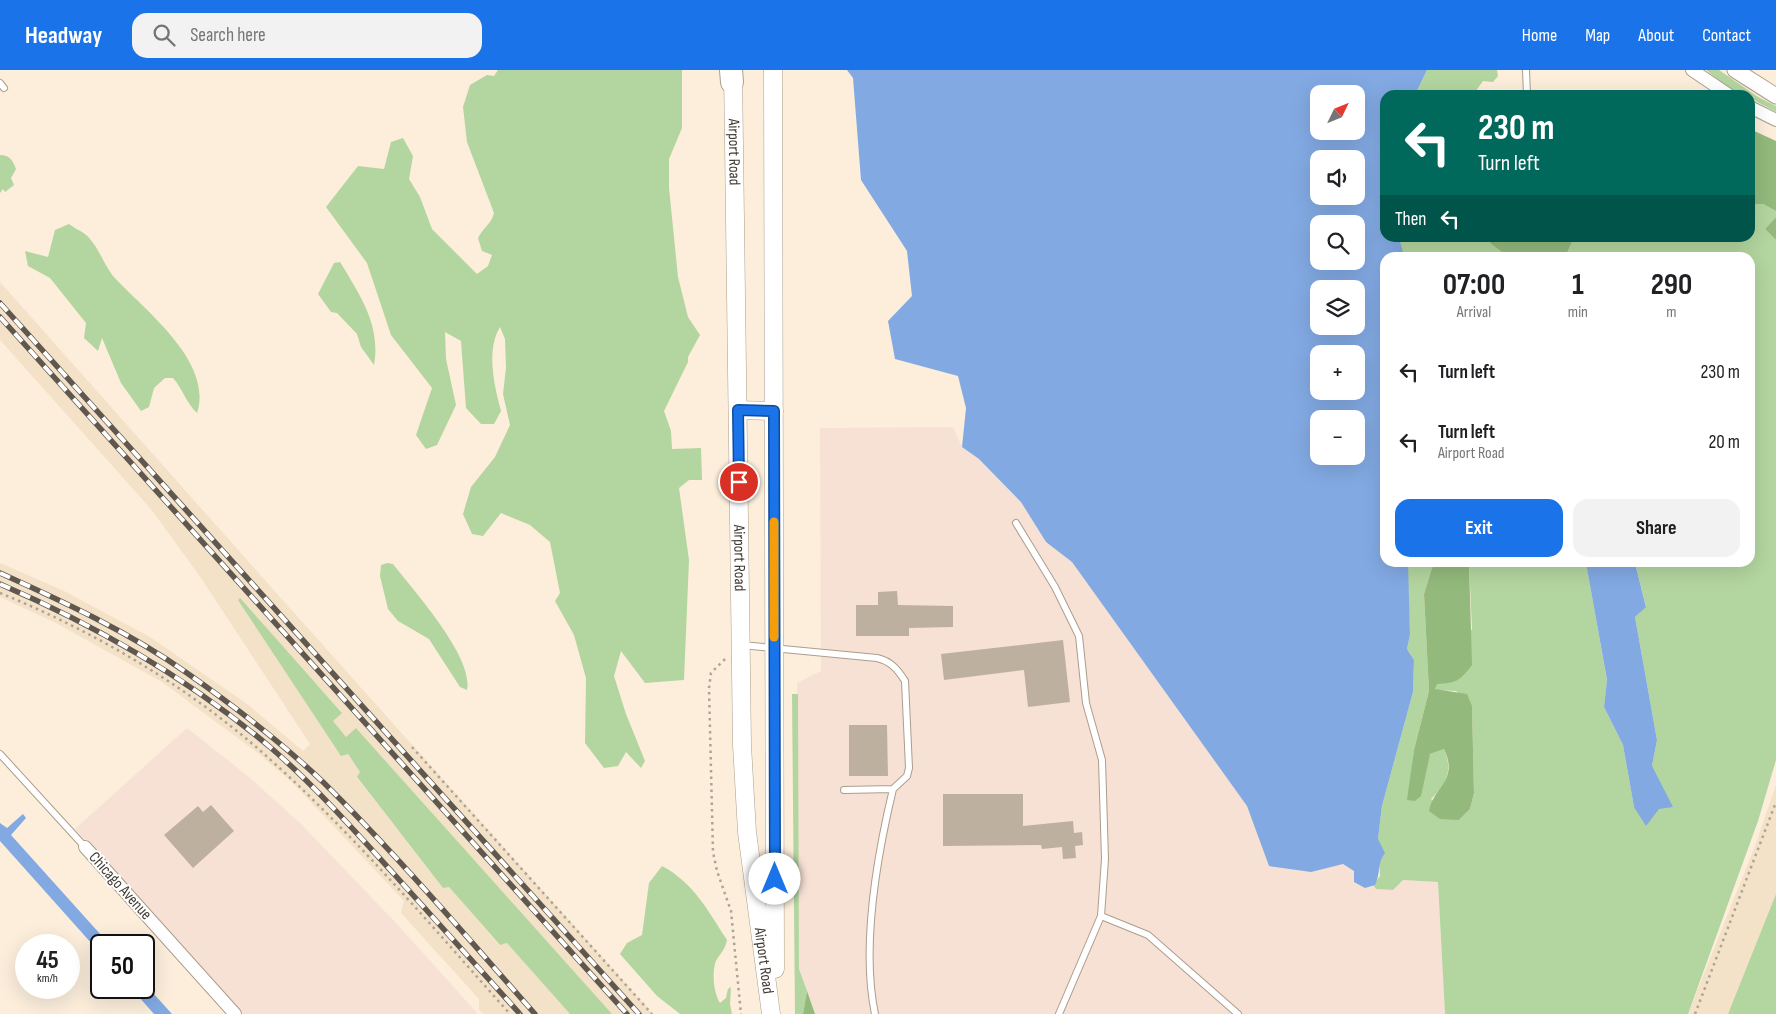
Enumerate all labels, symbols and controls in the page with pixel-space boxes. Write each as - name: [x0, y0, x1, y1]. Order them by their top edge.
- search box: [132, 13, 482, 58]
- text: Headway: [25, 21, 102, 50]
- icon: search: [150, 21, 178, 49]
- text: Search here: [190, 24, 266, 47]
- text: Home: [1522, 25, 1557, 46]
- text: Map: [1585, 25, 1610, 46]
- text: About: [1638, 25, 1674, 46]
- text: Contact: [1702, 25, 1751, 46]
- north arrow: [1310, 85, 1365, 140]
- map controls: [1310, 85, 1365, 465]
- text: 230 m: [1478, 107, 1554, 150]
- icon: left: [1395, 110, 1460, 175]
- street label: Airport Road: [724, 118, 744, 185]
- button: sound: [1310, 150, 1365, 205]
- text: Turn left: [1478, 150, 1540, 177]
- icon: left: [1436, 205, 1464, 233]
- text: Then: [1395, 208, 1426, 231]
- button: search: [1310, 215, 1365, 270]
- text: 07:00: [1443, 267, 1505, 303]
- text: 1: [1572, 267, 1584, 303]
- text: 290: [1651, 267, 1692, 303]
- button: layers: [1310, 280, 1365, 335]
- text: Arrival: [1457, 303, 1491, 322]
- text: min: [1568, 303, 1588, 322]
- text: m: [1666, 303, 1677, 322]
- button: +: [1310, 345, 1365, 400]
- icon: left: [1395, 358, 1423, 386]
- text: Turn left: [1438, 361, 1495, 384]
- text: 230 m: [1700, 361, 1740, 384]
- button: −: [1310, 410, 1365, 465]
- text: Turn left: [1438, 421, 1495, 444]
- icon: left: [1395, 428, 1423, 456]
- text: 20 m: [1708, 431, 1740, 454]
- text: Airport Road: [1438, 444, 1505, 463]
- pin: [718, 461, 760, 503]
- icon: arrive: [725, 468, 753, 496]
- button: Exit: [1395, 499, 1563, 557]
- button: Share: [1573, 499, 1740, 557]
- street label: Airport Road: [730, 524, 749, 591]
- street label: Chicago Avenue: [85, 848, 155, 924]
- position arrow: [748, 852, 800, 904]
- street label: Airport Road: [750, 925, 778, 995]
- speed limit sign: 50: [90, 934, 155, 999]
- text: 45: [36, 945, 59, 976]
- text: km/h: [37, 971, 58, 986]

